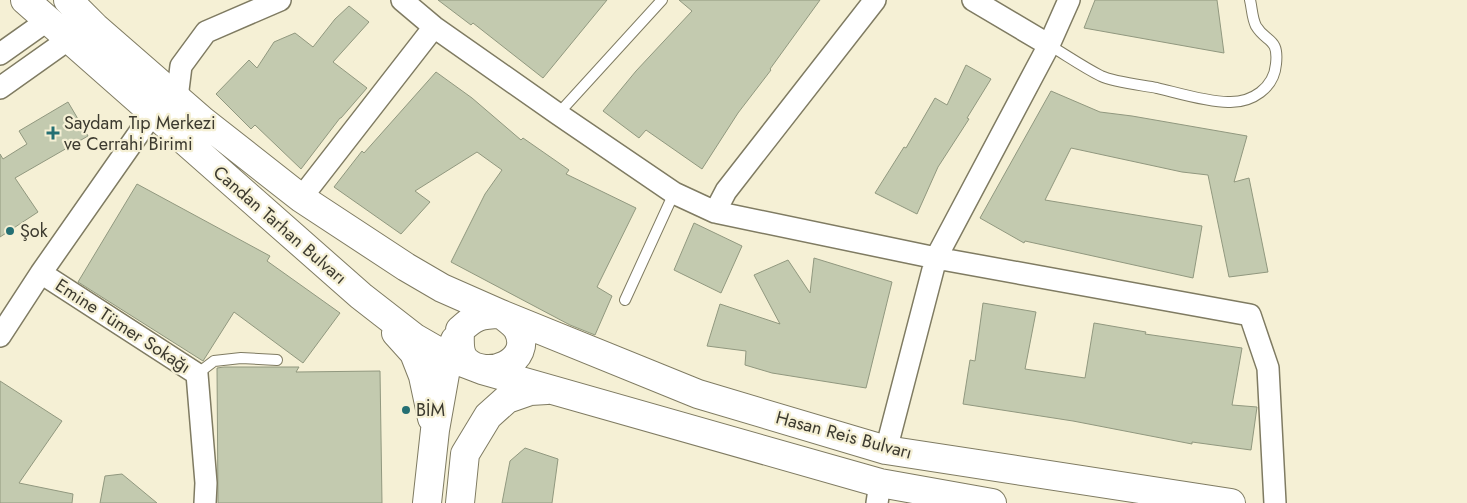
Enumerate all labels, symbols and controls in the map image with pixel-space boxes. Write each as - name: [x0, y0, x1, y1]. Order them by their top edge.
- place label: Saydam Tıp Merkezi ve Cerrahi Birimi: [64, 110, 216, 157]
- marker: Saydam Tıp Merkezi ve Cerrahi Birimi: [46, 126, 60, 140]
- street label: Candan Tarhan Bulvarı: [207, 160, 353, 290]
- place label: Şok: [20, 218, 48, 244]
- marker: Şok: [4, 225, 16, 237]
- street label: Emine Tümer Sokağı: [50, 272, 196, 380]
- place label: BİM: [416, 397, 445, 423]
- marker: BİM: [400, 404, 412, 416]
- street label: Hasan Reis Bulvarı: [773, 404, 915, 466]

